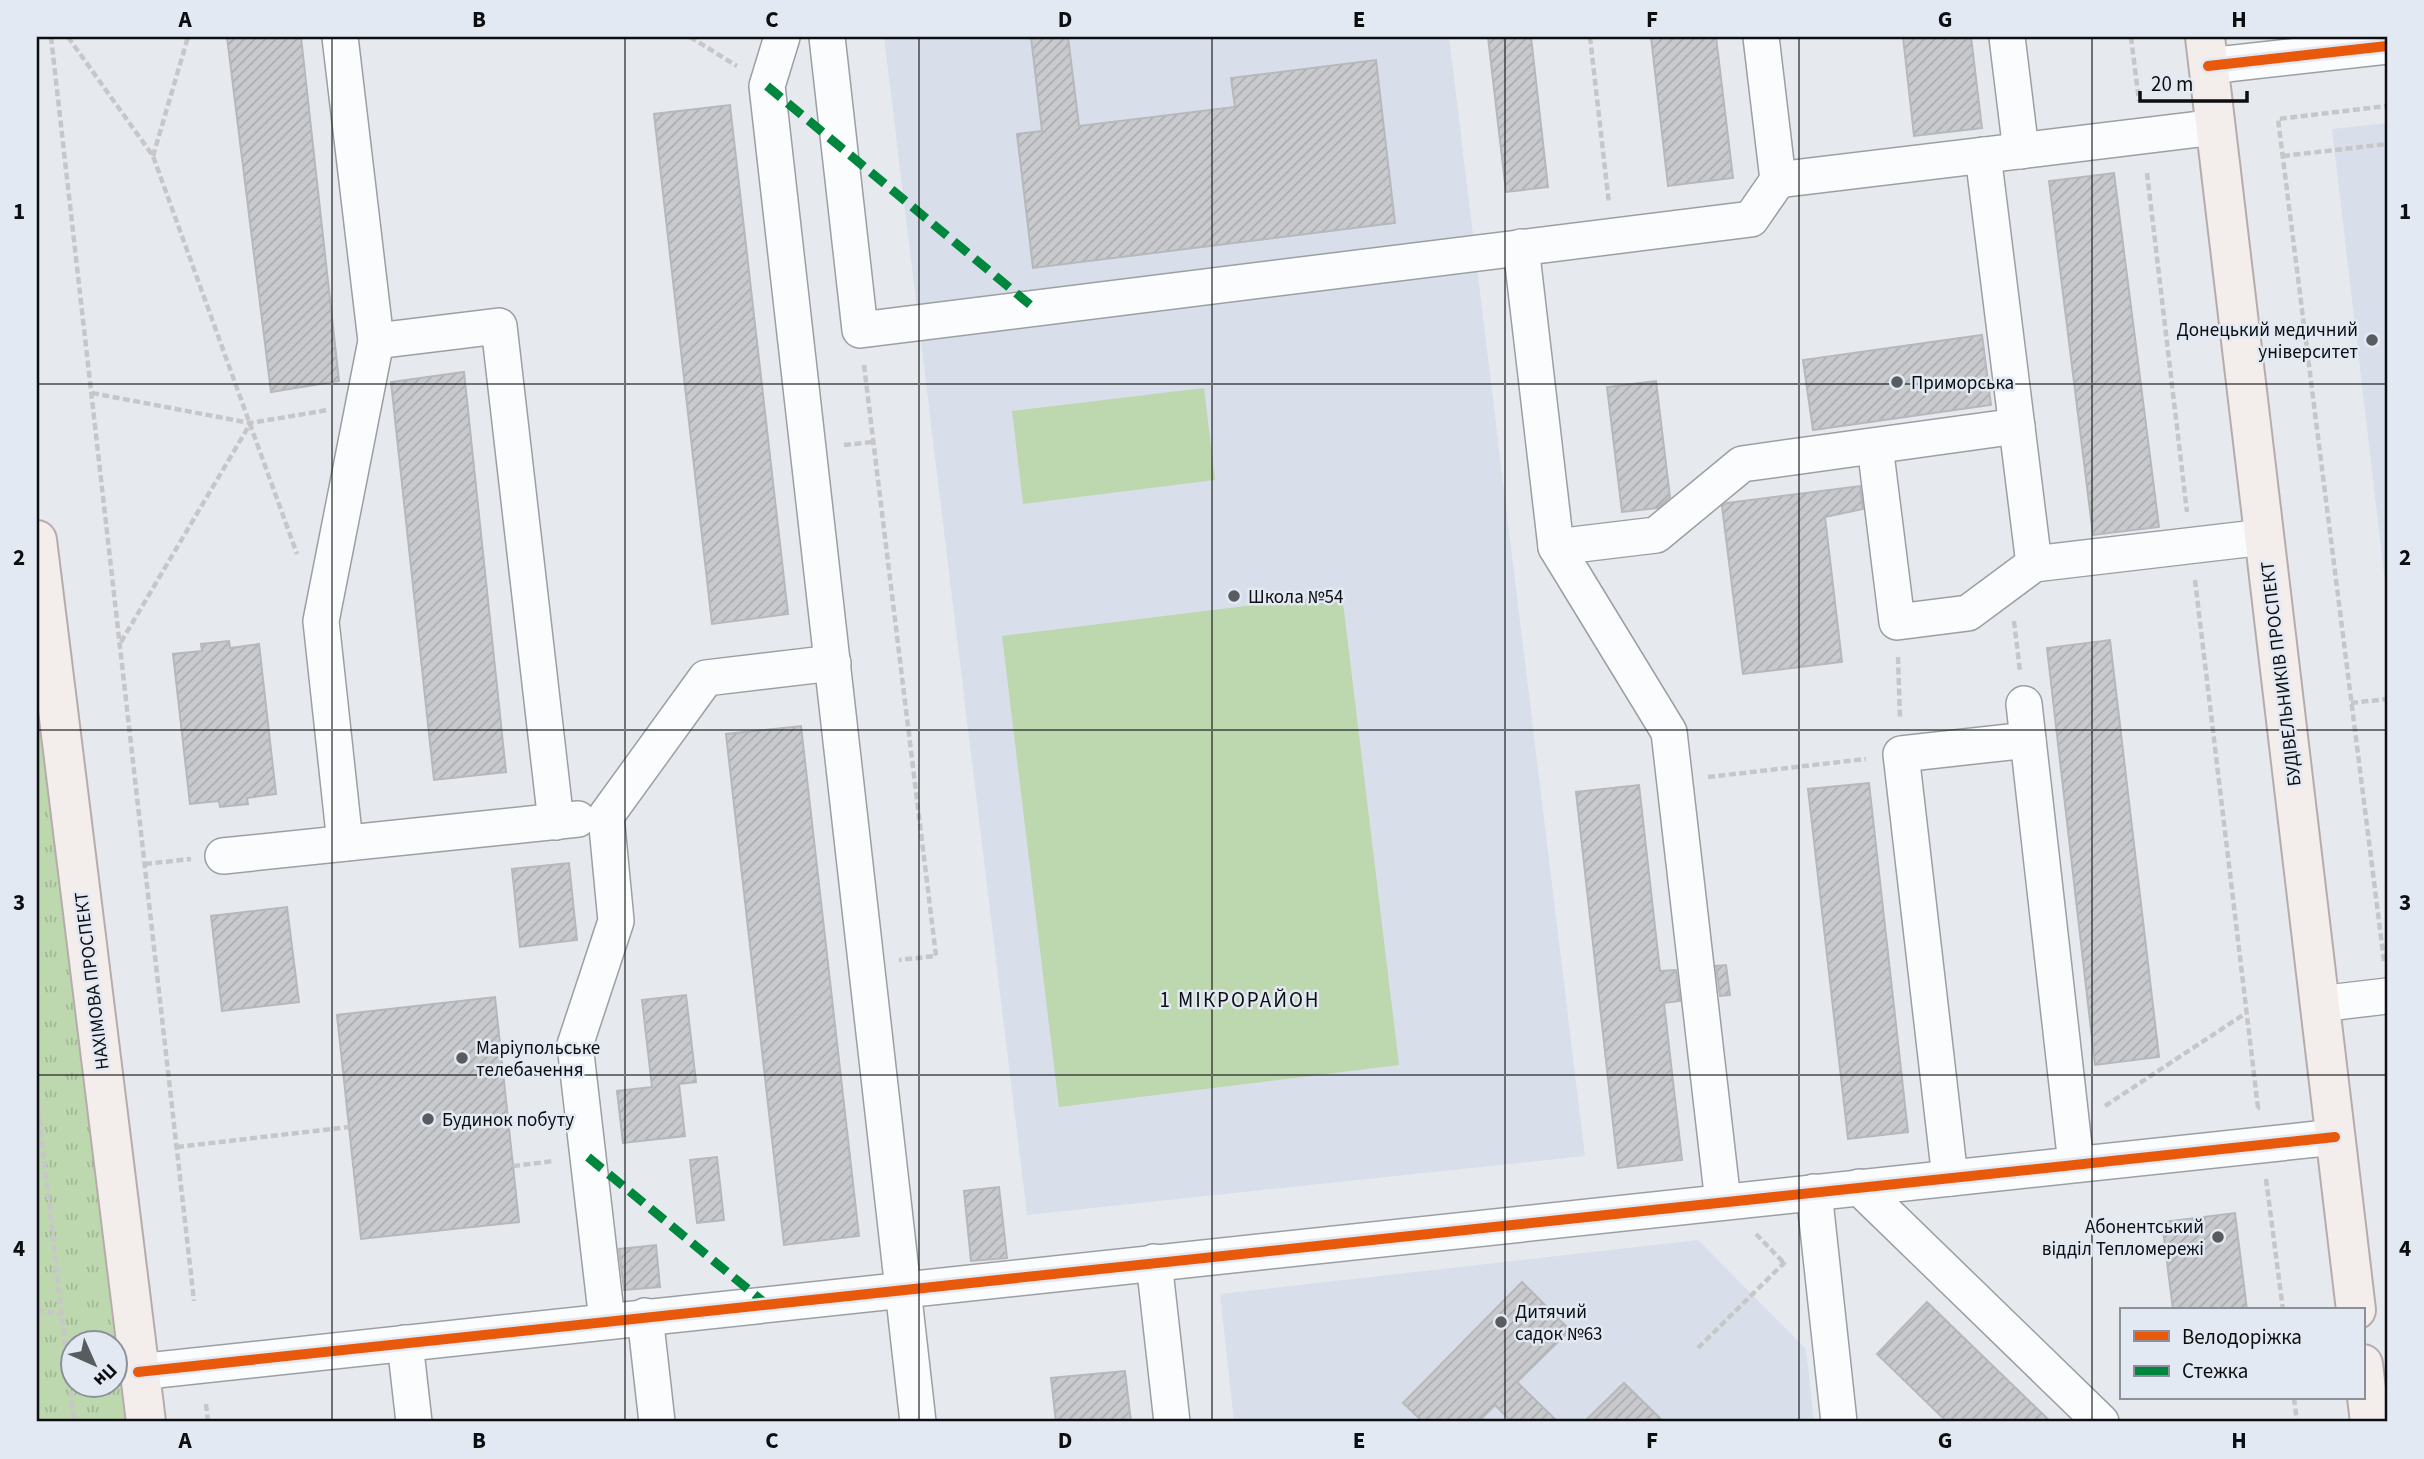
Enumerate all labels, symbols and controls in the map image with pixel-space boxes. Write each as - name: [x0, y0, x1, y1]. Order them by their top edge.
- text: A: [177, 3, 192, 36]
- text: B: [472, 3, 486, 36]
- text: C: [765, 3, 779, 36]
- text: D: [1058, 3, 1072, 36]
- text: E: [1353, 3, 1365, 36]
- text: F: [1646, 3, 1658, 36]
- text: G: [1938, 3, 1952, 36]
- text: H: [2231, 3, 2247, 36]
- scale bar: [2140, 60, 2247, 104]
- text: 20 m: [2151, 69, 2193, 99]
- text: 1: [13, 195, 25, 228]
- text: 1: [2399, 195, 2411, 228]
- place label: Донецький медичний університет: [2177, 317, 2358, 366]
- marker: Донецький медичний університет: [2364, 332, 2380, 348]
- place label: Приморська: [1911, 370, 2014, 397]
- marker: Приморська: [1889, 374, 1905, 390]
- text: 2: [13, 541, 25, 574]
- text: 2: [2399, 541, 2411, 574]
- street label: БУДІВЕЛЬНИКІВ ПРОСПЕКТ: [2254, 560, 2309, 788]
- place label: Школа №54: [1248, 584, 1343, 611]
- marker: Школа №54: [1226, 588, 1242, 604]
- text: 3: [13, 886, 25, 919]
- text: 3: [2399, 886, 2411, 919]
- street label: НАХІМОВА ПРОСПЕКТ: [68, 890, 117, 1071]
- district label: 1 МІКРОРАЙОН: [1159, 985, 1321, 1015]
- place label: Маріупольське телебачення: [476, 1035, 600, 1084]
- marker: Маріупольське телебачення: [454, 1050, 470, 1066]
- place label: Будинок побуту: [442, 1107, 574, 1134]
- marker: Будинок побуту: [420, 1111, 436, 1127]
- place label: Абонентський відділ Тепломережі: [2042, 1214, 2204, 1263]
- marker: Абонентський відділ Тепломережі: [2210, 1229, 2226, 1245]
- text: 4: [13, 1232, 25, 1265]
- text: 4: [2399, 1232, 2411, 1265]
- place label: Дитячий садок №63: [1515, 1299, 1603, 1348]
- legend: [2120, 1308, 2364, 1400]
- marker: Дитячий садок №63: [1493, 1314, 1509, 1330]
- text: Велодоріжка: [2182, 1322, 2302, 1352]
- north arrow: [60, 1330, 130, 1400]
- text: Стежка: [2182, 1356, 2248, 1386]
- text: Пн: [87, 1357, 123, 1393]
- text: A: [177, 1424, 192, 1457]
- text: B: [472, 1424, 486, 1457]
- text: C: [765, 1424, 779, 1457]
- text: D: [1058, 1424, 1072, 1457]
- text: E: [1353, 1424, 1365, 1457]
- text: F: [1646, 1424, 1658, 1457]
- text: G: [1938, 1424, 1952, 1457]
- text: H: [2231, 1424, 2247, 1457]

